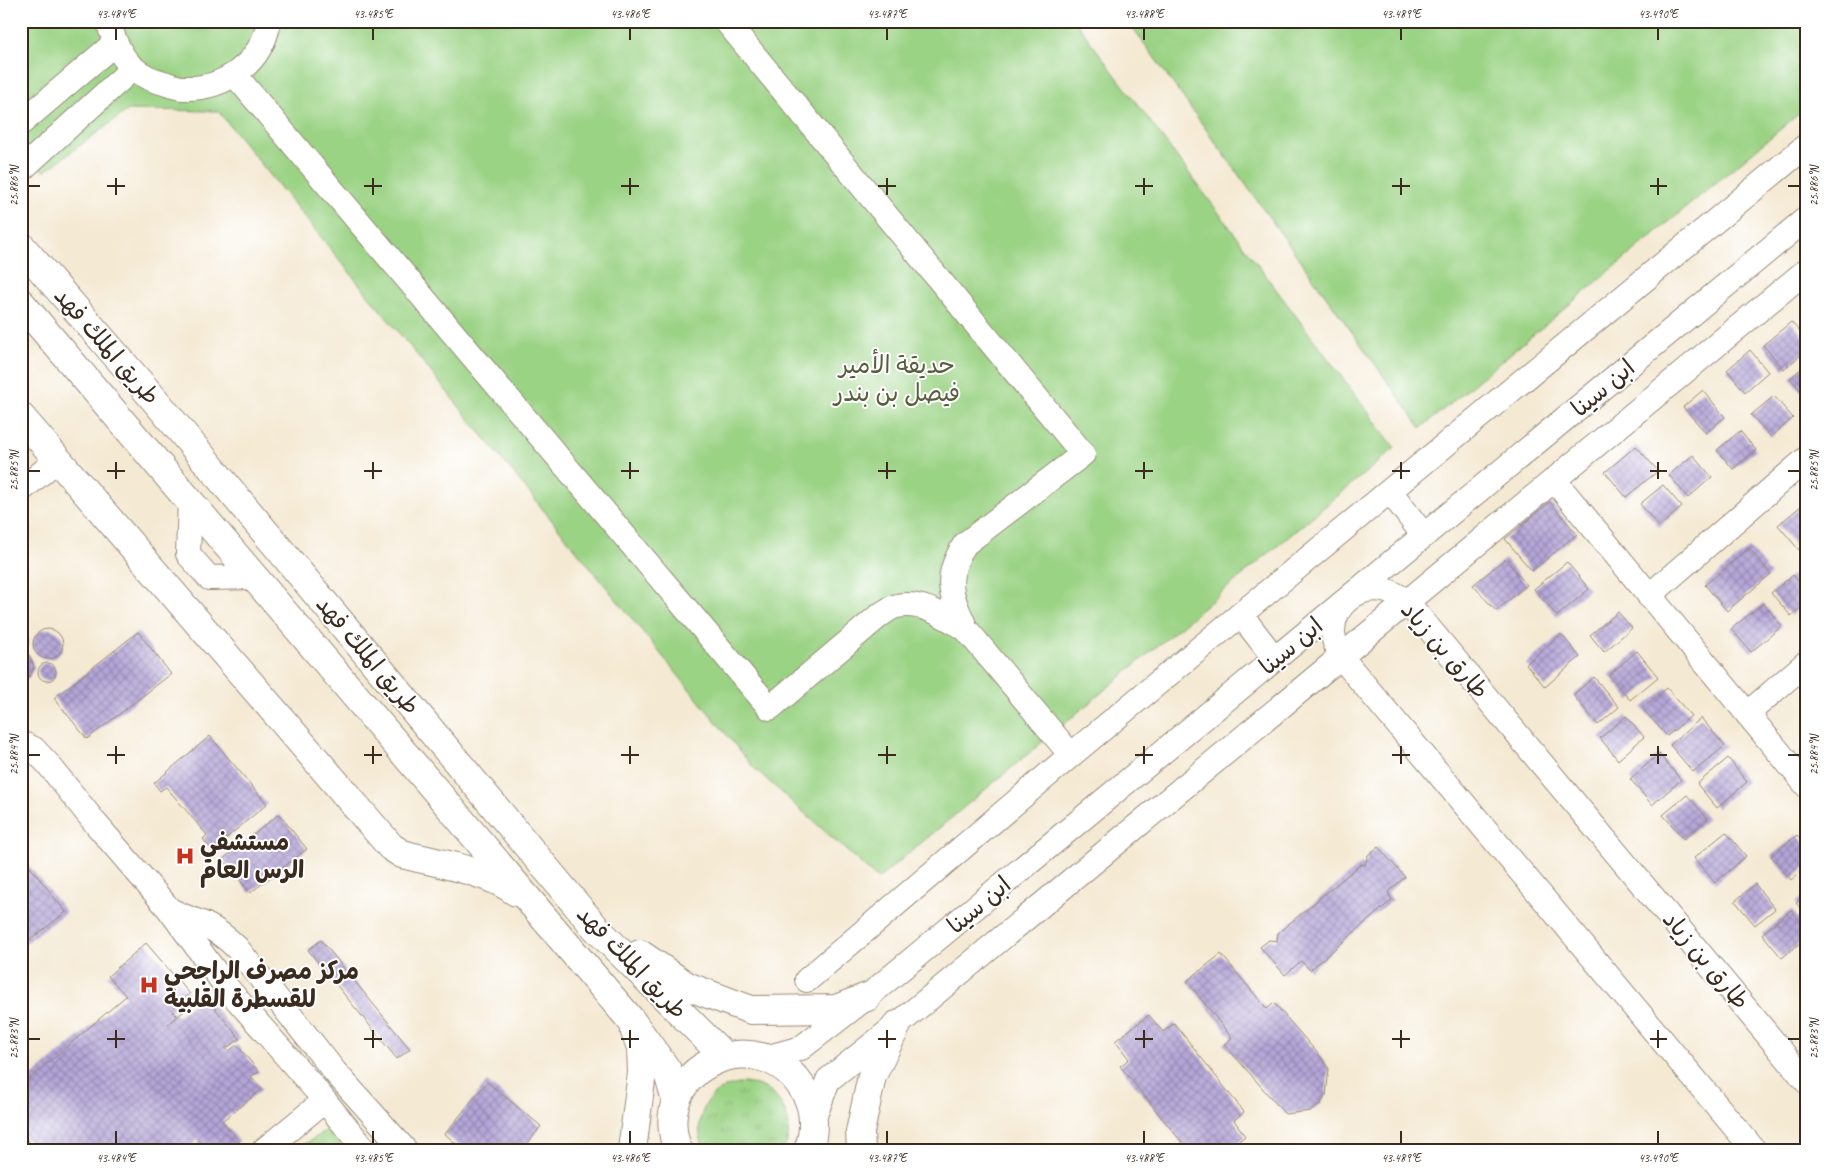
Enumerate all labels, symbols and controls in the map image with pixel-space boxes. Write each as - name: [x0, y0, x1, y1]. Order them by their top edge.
- text: 43.484°E: [96, 6, 137, 22]
- text: 43.485°E: [353, 6, 394, 22]
- text: 43.486°E: [610, 6, 651, 22]
- text: 43.487°E: [867, 6, 908, 22]
- text: 43.488°E: [1124, 6, 1165, 22]
- text: 43.489°E: [1381, 6, 1422, 22]
- text: 43.490°E: [1638, 6, 1679, 22]
- text: 25.886°N: [6, 164, 22, 206]
- text: 25.886°N: [1806, 164, 1822, 206]
- street label: طريق الملك فهد: [48, 281, 166, 411]
- park label: حديقة الأمير فيصل بن بندر: [832, 348, 960, 408]
- street label: ابن سينا: [1565, 353, 1641, 423]
- text: 25.885°N: [6, 449, 22, 491]
- text: 25.885°N: [1806, 449, 1822, 491]
- street label: طريق الملك فهد: [310, 589, 426, 721]
- street label: طارق بن زياد: [1394, 595, 1496, 705]
- street label: ابن سينا: [1253, 611, 1329, 681]
- text: 25.884°N: [6, 733, 22, 775]
- text: 25.884°N: [1806, 733, 1822, 775]
- place label: مستشفي الرس العام: [200, 827, 304, 888]
- hospital icon: مستشفي الرس العام: [174, 845, 196, 867]
- street label: ابن سينا: [941, 870, 1017, 940]
- street label: طريق الملك فهد: [570, 899, 694, 1025]
- street label: طارق بن زياد: [1656, 905, 1756, 1015]
- place label: مركز مصرف الراجحي للقسطرة القلبية: [164, 956, 359, 1014]
- hospital icon: مركز مصرف الراجحي للقسطرة القلبية: [138, 974, 160, 996]
- text: 25.883°N: [6, 1017, 22, 1059]
- text: 25.883°N: [1806, 1017, 1822, 1059]
- text: 43.484°E: [96, 1150, 137, 1166]
- text: 43.485°E: [353, 1150, 394, 1166]
- text: 43.486°E: [610, 1150, 651, 1166]
- text: 43.487°E: [867, 1150, 908, 1166]
- text: 43.488°E: [1124, 1150, 1165, 1166]
- text: 43.489°E: [1381, 1150, 1422, 1166]
- text: 43.490°E: [1638, 1150, 1679, 1166]

